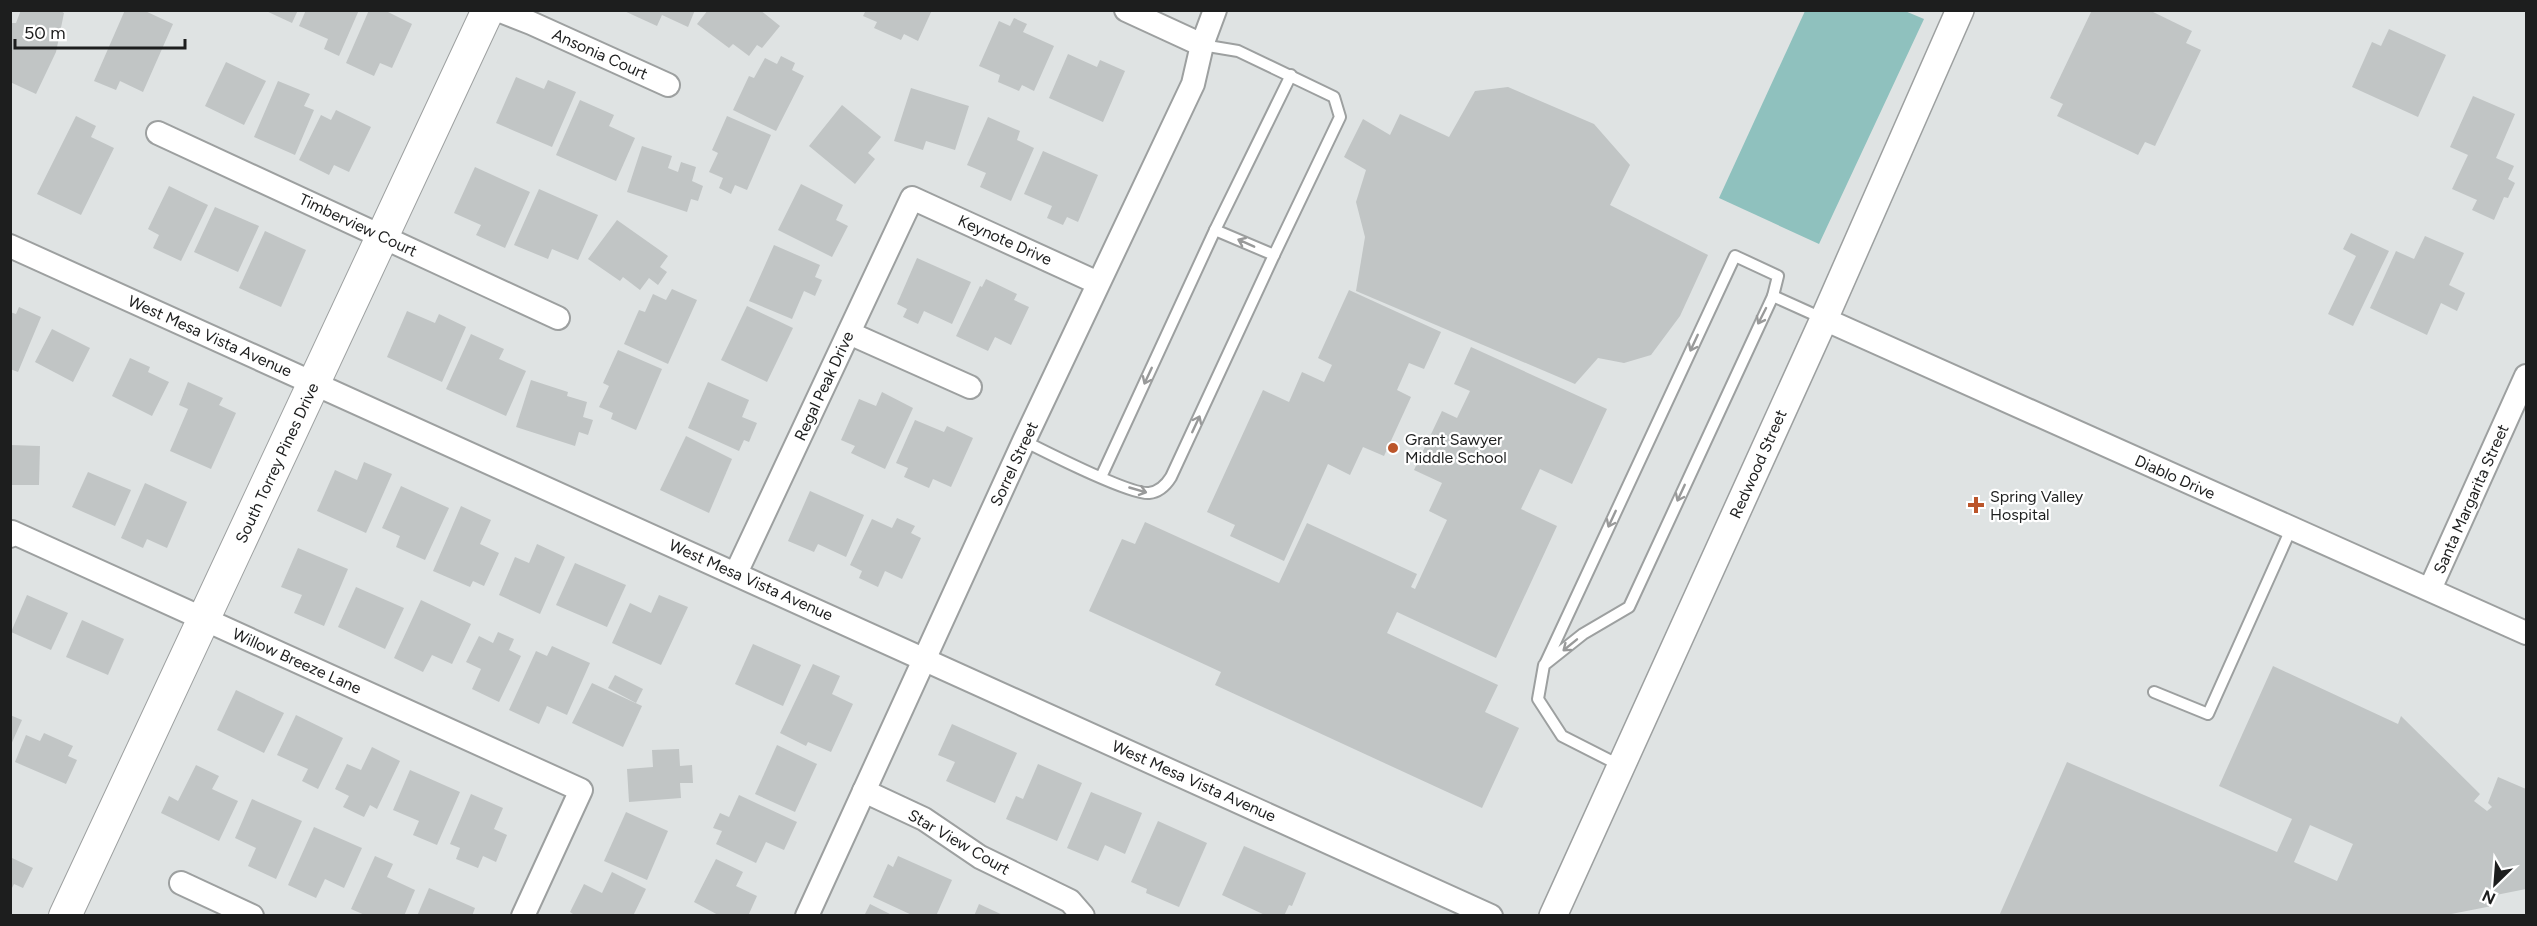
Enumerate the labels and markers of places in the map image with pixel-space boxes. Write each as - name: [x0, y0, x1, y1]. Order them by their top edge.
- place label: Grant Sawyer Middle School: [1405, 430, 1507, 467]
- marker: Grant Sawyer Middle School: [1386, 441, 1400, 455]
- place label: Spring Valley Hospital: [1990, 487, 2084, 524]
- marker: Spring Valley Hospital: [1967, 496, 1985, 514]

